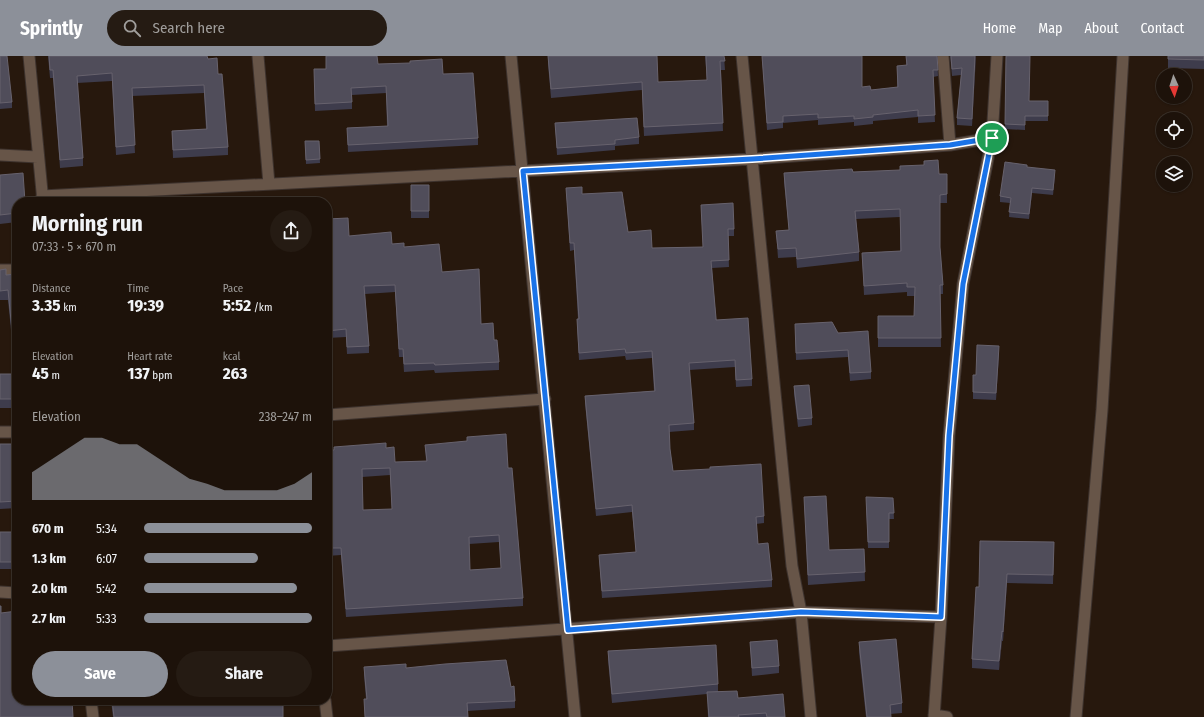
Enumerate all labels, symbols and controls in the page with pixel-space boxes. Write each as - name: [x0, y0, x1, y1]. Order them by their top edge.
- search box: [107, 10, 387, 46]
- text: Sprintly: [20, 17, 83, 40]
- icon: search: [121, 17, 143, 39]
- text: Search here: [153, 19, 225, 37]
- text: Home: [983, 20, 1016, 37]
- text: Map: [1038, 20, 1062, 37]
- text: About: [1084, 20, 1119, 37]
- text: Contact: [1141, 20, 1184, 37]
- north arrow: [1156, 68, 1192, 104]
- map controls: [1156, 68, 1192, 192]
- button: locate: [1156, 112, 1192, 148]
- pin: [975, 121, 1009, 155]
- icon: arrive: [981, 127, 1003, 149]
- button: layers: [1156, 156, 1192, 192]
- text: Morning run: [32, 210, 143, 237]
- button: share: [270, 210, 312, 252]
- text: 07:33 · 5 × 670 m: [32, 239, 116, 254]
- text: Distance: [32, 282, 71, 295]
- text: Time: [127, 282, 149, 295]
- text: Pace: [223, 282, 243, 295]
- text: 3.35: [32, 295, 61, 316]
- text: 19:39: [127, 295, 164, 316]
- text: 5:52: [223, 295, 251, 316]
- text: km: [61, 301, 77, 314]
- text: /km: [251, 301, 272, 314]
- text: Elevation: [32, 350, 73, 363]
- text: Heart rate: [127, 350, 173, 363]
- text: kcal: [223, 350, 240, 363]
- text: 45: [32, 363, 49, 384]
- text: 137: [127, 363, 150, 384]
- text: 263: [223, 363, 247, 384]
- text: m: [49, 369, 60, 382]
- text: bpm: [150, 369, 172, 382]
- text: Elevation: [32, 409, 81, 424]
- text: 238–247 m: [259, 409, 312, 424]
- text: 670 m: [32, 521, 64, 536]
- text: 5:34: [96, 521, 117, 536]
- text: 1.3 km: [32, 551, 66, 566]
- text: 6:07: [96, 551, 117, 566]
- text: 2.0 km: [32, 581, 67, 596]
- text: 5:42: [96, 581, 117, 596]
- text: 2.7 km: [32, 611, 66, 626]
- text: 5:33: [96, 611, 117, 626]
- button: Save: [32, 651, 168, 697]
- button: Share: [176, 651, 312, 697]

